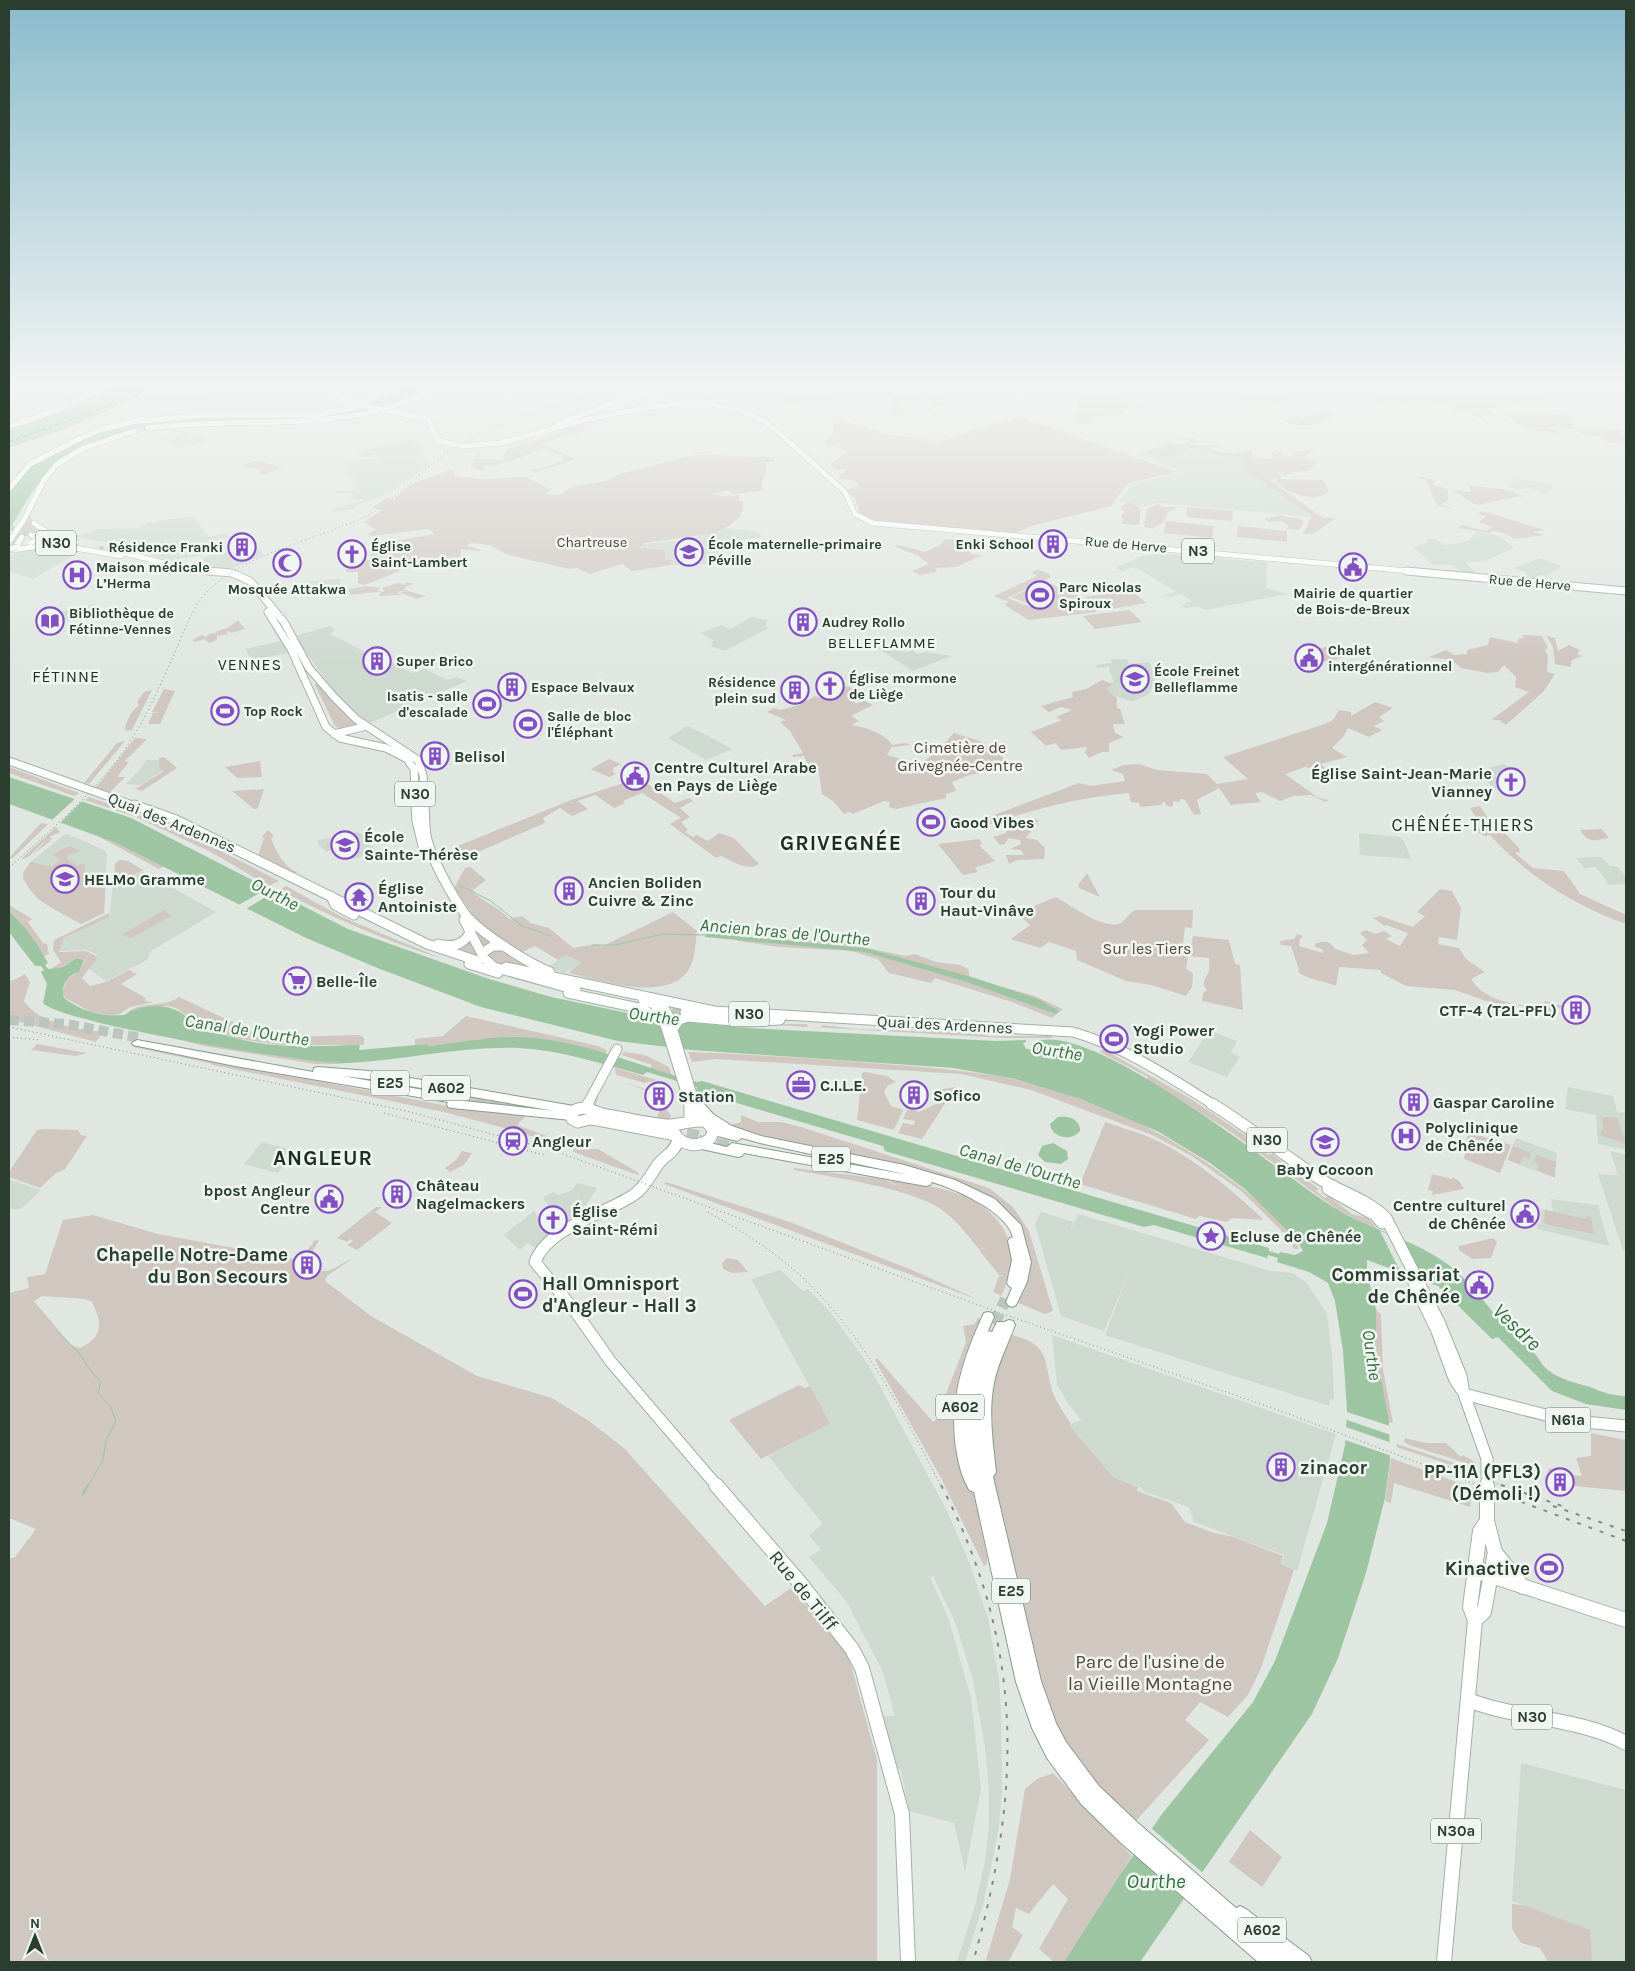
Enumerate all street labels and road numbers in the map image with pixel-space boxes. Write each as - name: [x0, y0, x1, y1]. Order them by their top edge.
- road number: N30: [36, 530, 76, 556]
- street label: Rue de Herve: [1084, 532, 1168, 557]
- road number: N3: [1182, 538, 1214, 564]
- street label: Rue de Herve: [1488, 570, 1572, 595]
- road number: N30: [395, 782, 435, 806]
- street label: Quai des Ardennes: [105, 788, 238, 857]
- road number: N30: [729, 1002, 769, 1026]
- street label: Quai des Ardennes: [877, 1011, 1013, 1038]
- road number: E25: [371, 1070, 409, 1096]
- road number: A602: [422, 1076, 470, 1100]
- road number: N30: [1247, 1128, 1287, 1152]
- road number: E25: [812, 1146, 850, 1172]
- road number: A602: [936, 1394, 984, 1420]
- road number: N61a: [1546, 1408, 1590, 1432]
- street label: Rue de Tilff: [764, 1546, 842, 1635]
- road number: E25: [992, 1578, 1030, 1604]
- road number: N30: [1512, 1704, 1552, 1730]
- road number: N30a: [1431, 1818, 1481, 1844]
- road number: A602: [1238, 1918, 1286, 1942]

